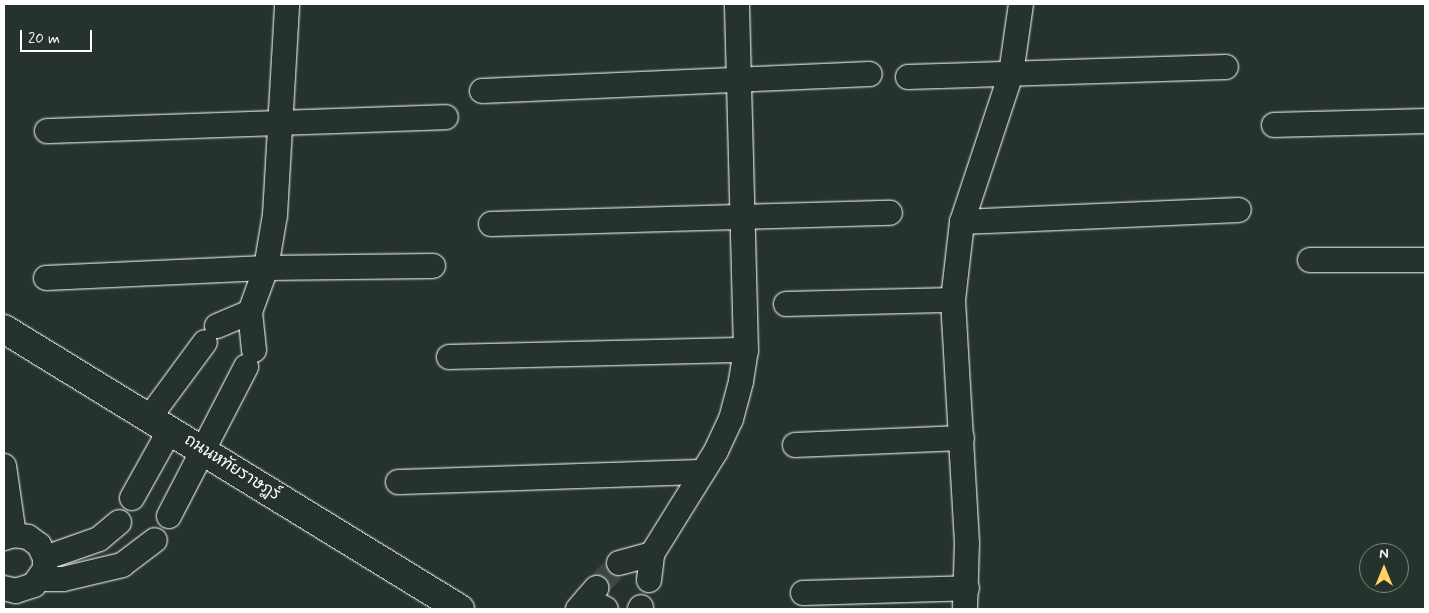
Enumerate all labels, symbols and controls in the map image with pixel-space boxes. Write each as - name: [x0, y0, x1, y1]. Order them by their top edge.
- scale bar: [22, 20, 95, 52]
- text: 20 m: [28, 29, 60, 49]
- street label: ถนนหทัยราษฎร์: [181, 431, 283, 505]
- north arrow: [1359, 543, 1409, 593]
- text: N: [1379, 545, 1389, 563]

